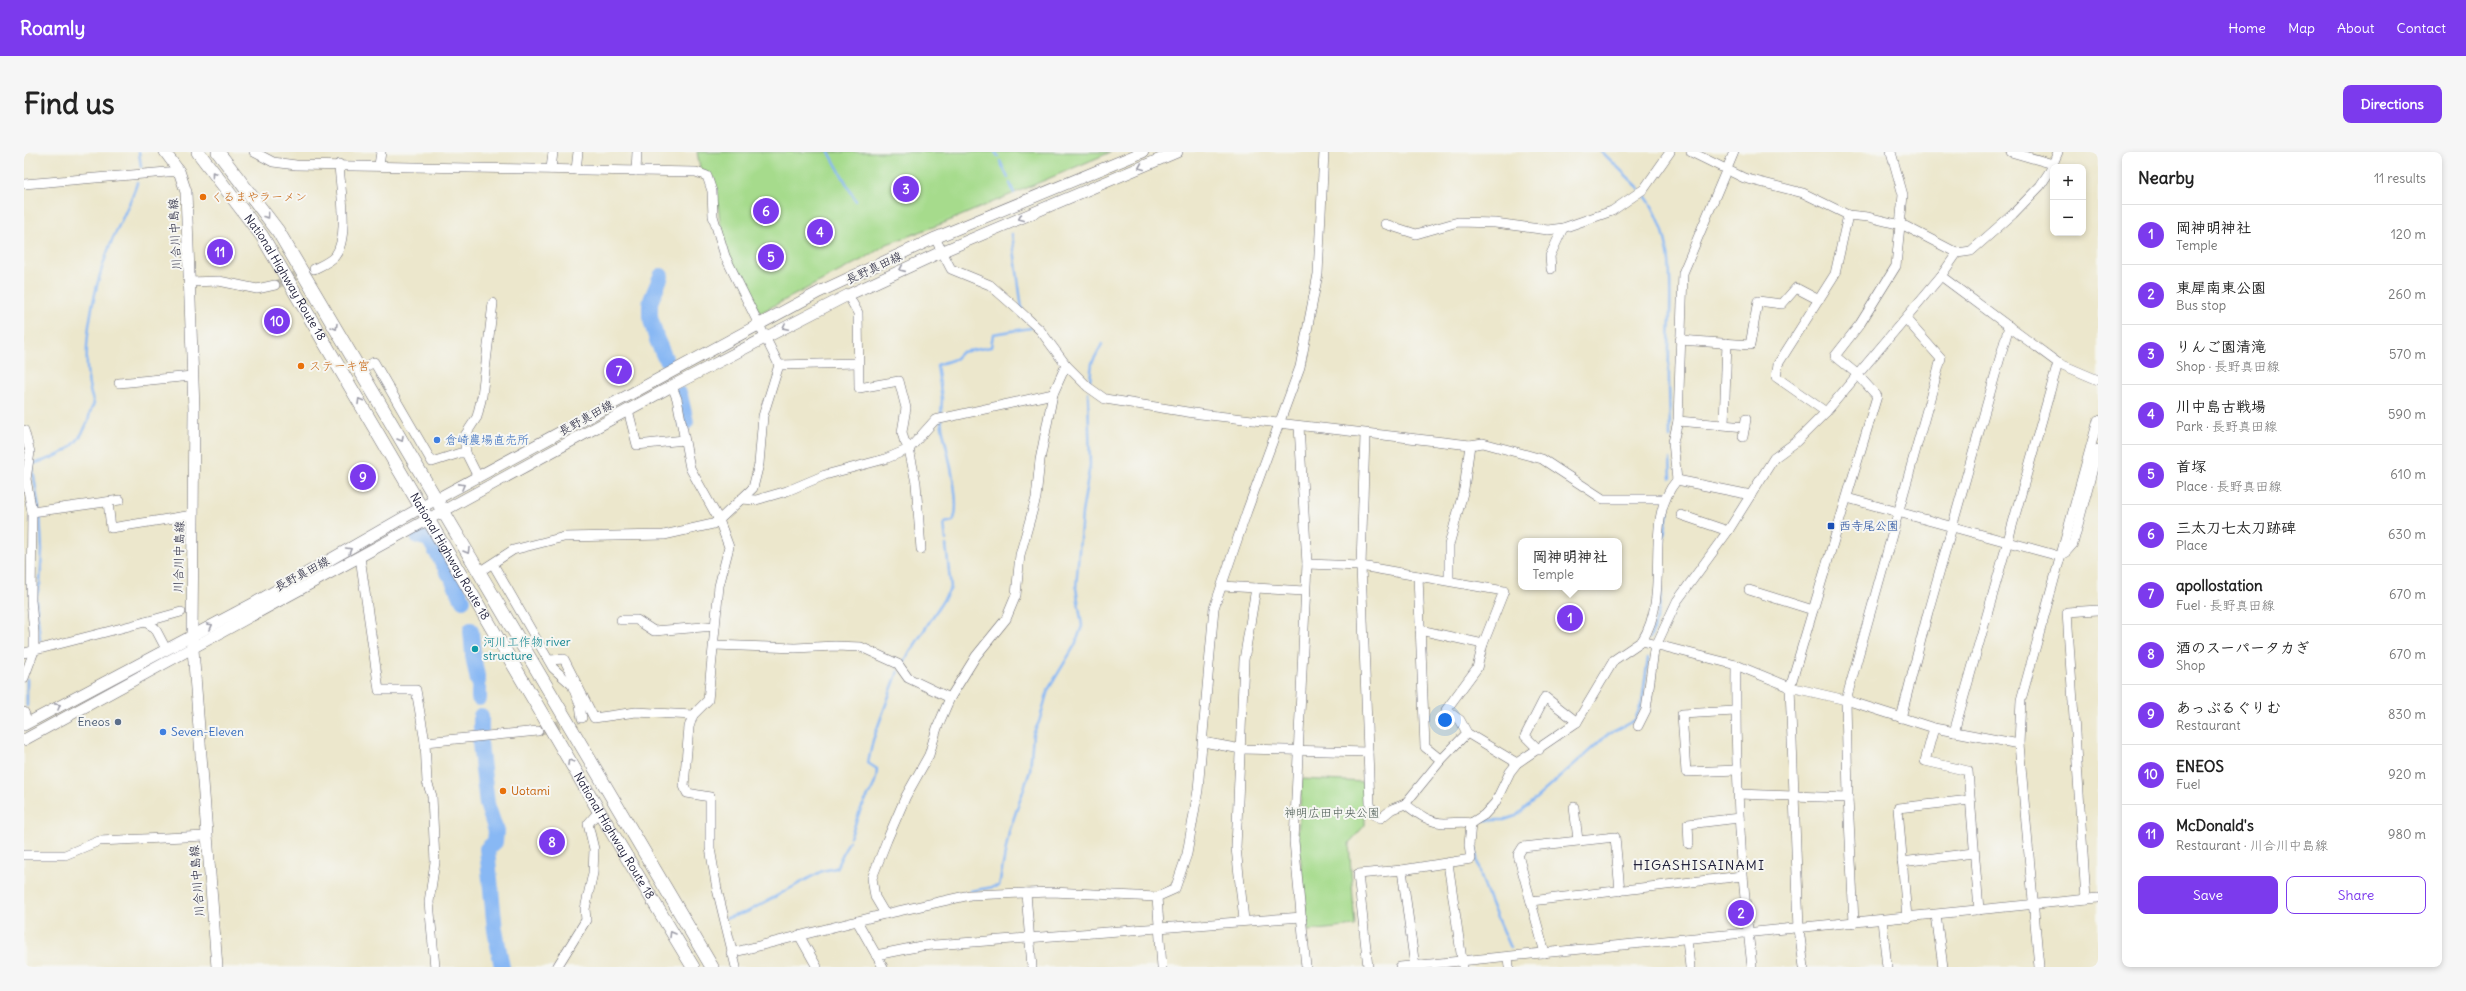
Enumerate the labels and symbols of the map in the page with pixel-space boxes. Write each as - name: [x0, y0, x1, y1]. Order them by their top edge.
- one-way arrow: [1137, 162, 1145, 170]
- one-way arrow: [212, 171, 219, 178]
- pin: 3: [893, 174, 919, 204]
- place label: くるまやラーメン: [211, 189, 307, 204]
- marker: くるまやラーメン: [198, 192, 208, 202]
- pin: 6: [753, 196, 779, 226]
- street label: 川合川中島線: [165, 198, 184, 270]
- street label: National Highway Route 18: [241, 211, 330, 343]
- one-way arrow: [262, 212, 269, 219]
- one-way arrow: [1018, 213, 1025, 221]
- pin: 4: [807, 217, 833, 247]
- pin: 11: [207, 237, 233, 267]
- pin: 5: [758, 242, 784, 272]
- street label: 長野真田線: [843, 248, 904, 287]
- one-way arrow: [898, 264, 906, 272]
- pin: 10: [264, 306, 290, 336]
- one-way arrow: [782, 322, 789, 330]
- one-way arrow: [330, 323, 337, 330]
- pin: 7: [606, 356, 632, 386]
- place label: ステーキ宮: [309, 358, 370, 373]
- marker: ステーキ宮: [296, 361, 306, 371]
- street label: 長野真田線: [556, 396, 616, 439]
- one-way arrow: [357, 398, 365, 405]
- place label: 倉崎農場直売所: [445, 432, 529, 447]
- one-way arrow: [397, 435, 404, 442]
- marker: 倉崎農場直売所: [432, 435, 442, 445]
- pin: 9: [350, 462, 376, 492]
- one-way arrow: [458, 483, 465, 490]
- street label: National Highway Route 18: [407, 490, 493, 623]
- place label: 西寺尾公園: [1839, 518, 1899, 533]
- street label: 川合川中島線: [170, 521, 187, 593]
- marker: 西寺尾公園: [1826, 521, 1836, 531]
- one-way arrow: [345, 547, 352, 554]
- one-way arrow: [462, 547, 469, 554]
- street label: 長野真田線: [272, 553, 332, 594]
- pin: 1: [1557, 603, 1583, 633]
- one-way arrow: [206, 623, 214, 631]
- place label: 河川工作物 river structure: [483, 634, 571, 663]
- marker: 河川工作物 river structure: [470, 644, 480, 654]
- one-way arrow: [54, 704, 61, 711]
- your location: [1435, 710, 1455, 730]
- place label: Eneos: [77, 714, 110, 729]
- marker: Eneos: [113, 717, 123, 727]
- place label: Seven-Eleven: [171, 724, 244, 739]
- marker: Seven-Eleven: [158, 727, 168, 737]
- one-way arrow: [567, 759, 574, 766]
- street label: National Highway Route 18: [571, 769, 658, 902]
- place label: Uotami: [511, 783, 550, 798]
- marker: Uotami: [498, 786, 508, 796]
- park label: 神明広田中央公園: [1284, 805, 1380, 820]
- pin: 8: [539, 827, 565, 857]
- street label: 川合川中島線: [186, 845, 207, 918]
- district label: HIGASHISAINAMI: [1633, 856, 1765, 874]
- pin: 2: [1728, 898, 1754, 928]
- one-way arrow: [670, 931, 677, 938]

